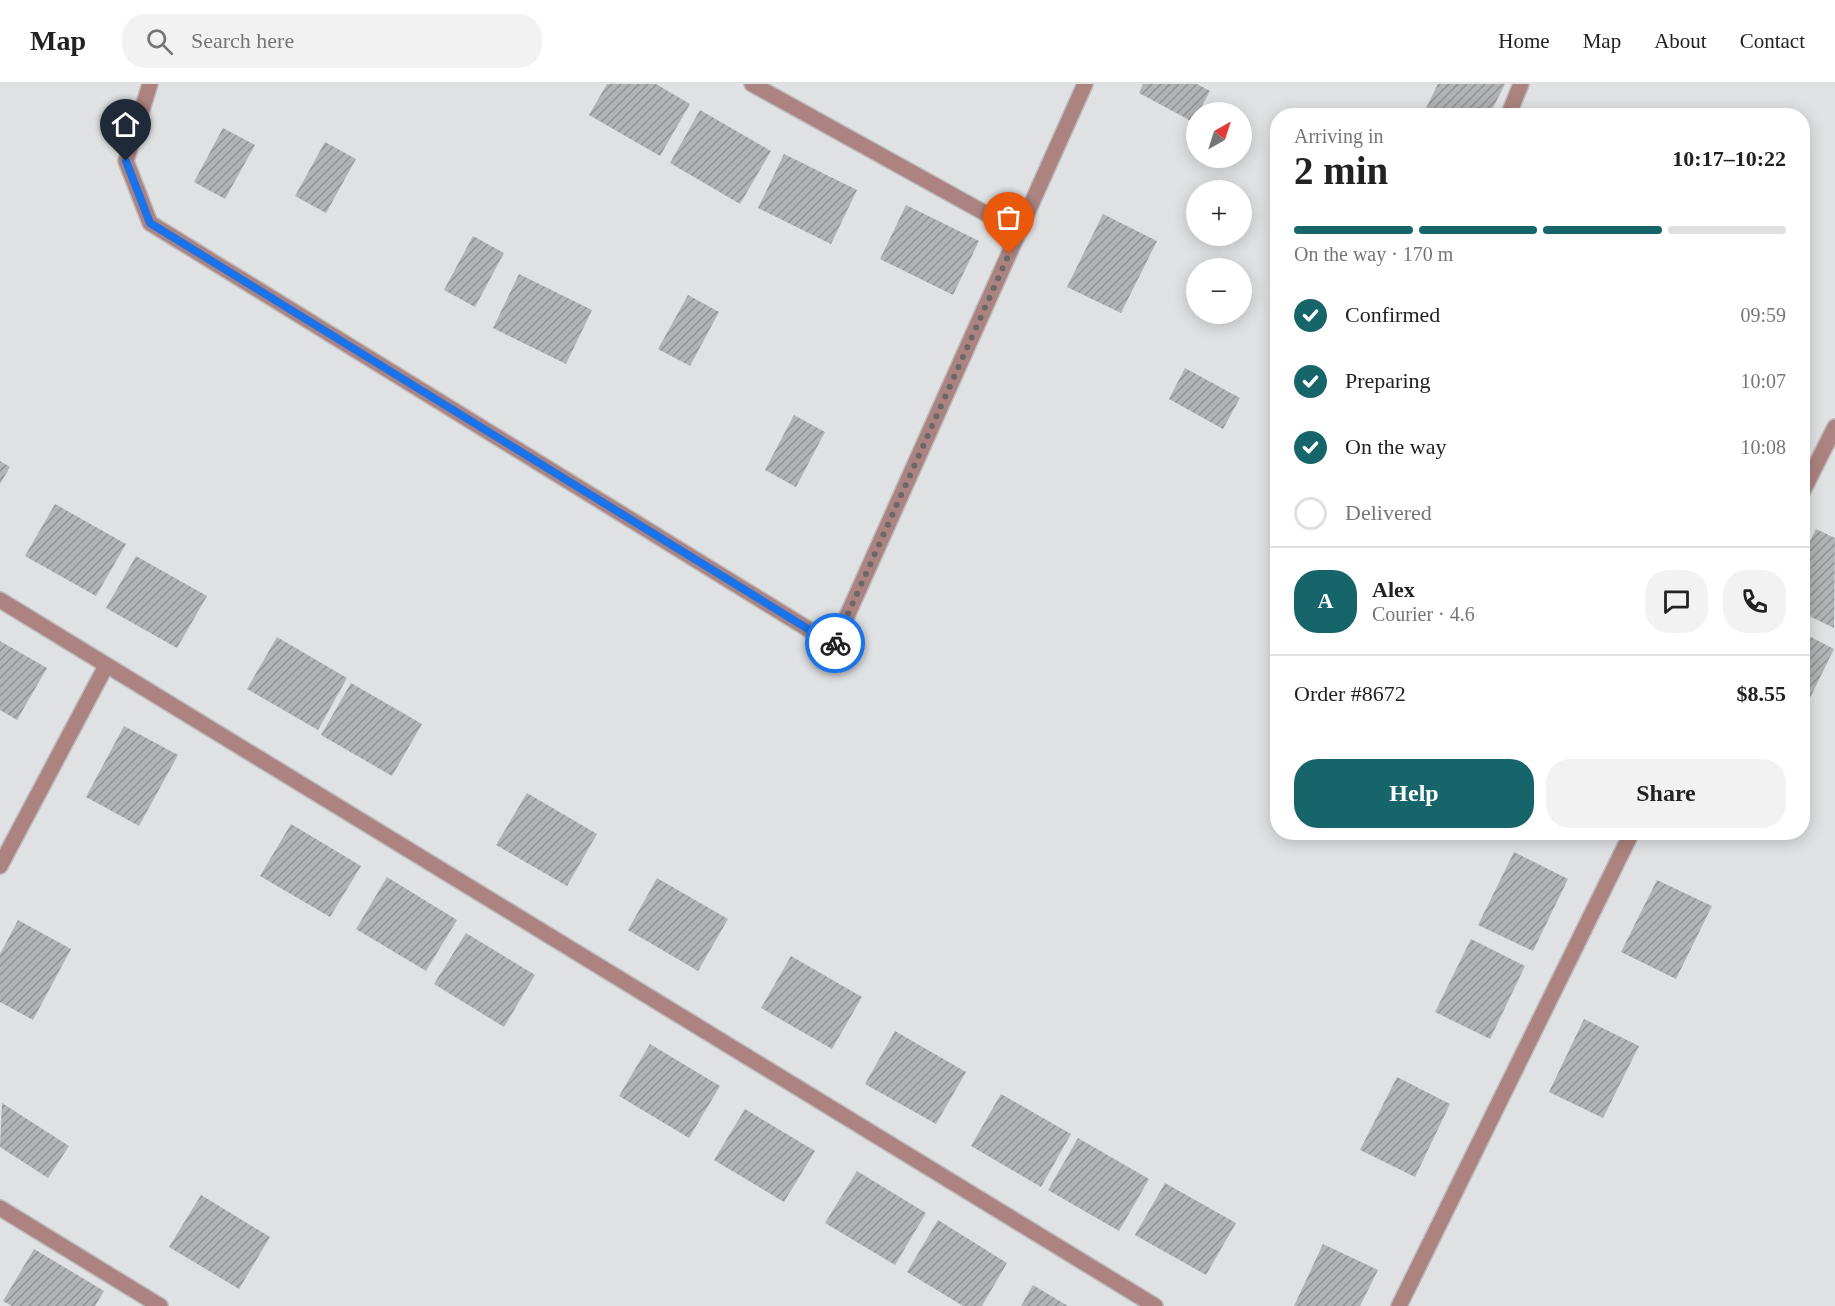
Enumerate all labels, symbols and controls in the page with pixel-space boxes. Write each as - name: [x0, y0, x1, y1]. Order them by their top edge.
- search box: [122, 14, 542, 68]
- text: Map: [30, 25, 86, 56]
- icon: search: [143, 25, 176, 58]
- text: Search here: [191, 28, 294, 53]
- text: Home: [1498, 29, 1550, 53]
- text: Map: [1583, 29, 1621, 53]
- text: About: [1654, 29, 1707, 53]
- text: Contact: [1740, 29, 1805, 53]
- pin: [100, 99, 151, 161]
- north arrow: [1186, 102, 1252, 168]
- map controls: [1186, 102, 1252, 324]
- icon: home: [109, 108, 142, 141]
- text: Arriving in: [1294, 125, 1383, 147]
- text: 10:17–10:22: [1672, 146, 1786, 171]
- text: 2 min: [1294, 149, 1388, 192]
- button: +: [1186, 180, 1252, 246]
- pin: [983, 192, 1034, 254]
- icon: bag: [992, 201, 1025, 234]
- text: On the way · 170 m: [1294, 243, 1453, 265]
- button: −: [1186, 258, 1252, 324]
- icon: check: [1294, 299, 1327, 332]
- text: Confirmed: [1345, 302, 1440, 327]
- text: 09:59: [1740, 304, 1786, 326]
- icon: check: [1294, 365, 1327, 398]
- text: Preparing: [1345, 368, 1431, 393]
- text: 10:07: [1740, 370, 1786, 392]
- icon: check: [1294, 431, 1327, 464]
- text: On the way: [1345, 434, 1446, 459]
- text: 10:08: [1740, 436, 1786, 458]
- text: Delivered: [1345, 500, 1432, 525]
- button: chat: [1645, 570, 1708, 633]
- button: phone: [1723, 570, 1786, 633]
- text: Alex: [1372, 577, 1415, 602]
- text: A: [1318, 588, 1333, 613]
- text: Courier · 4.6: [1372, 603, 1475, 625]
- courier: [805, 613, 865, 673]
- icon: bike: [819, 627, 852, 660]
- text: Order #8672: [1294, 681, 1406, 706]
- text: $8.55: [1737, 681, 1786, 706]
- button: Help: [1294, 759, 1534, 828]
- button: Share: [1546, 759, 1786, 828]

